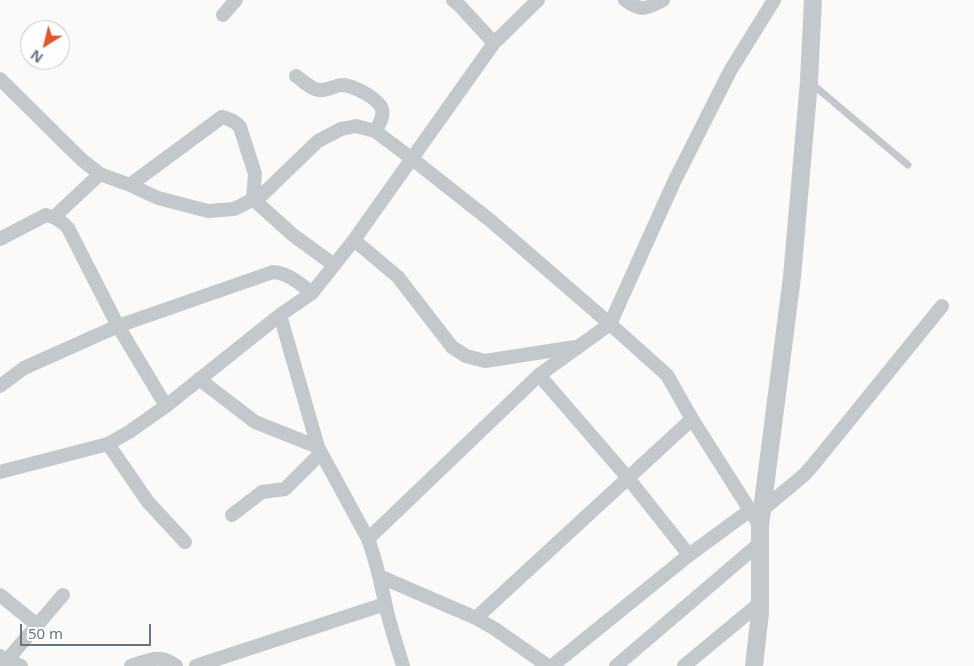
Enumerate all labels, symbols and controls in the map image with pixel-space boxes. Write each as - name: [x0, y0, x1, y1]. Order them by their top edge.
- north arrow: [20, 20, 70, 70]
- text: N: [26, 46, 47, 68]
- scale bar: [22, 614, 154, 646]
- text: 50 m: [28, 623, 63, 643]

